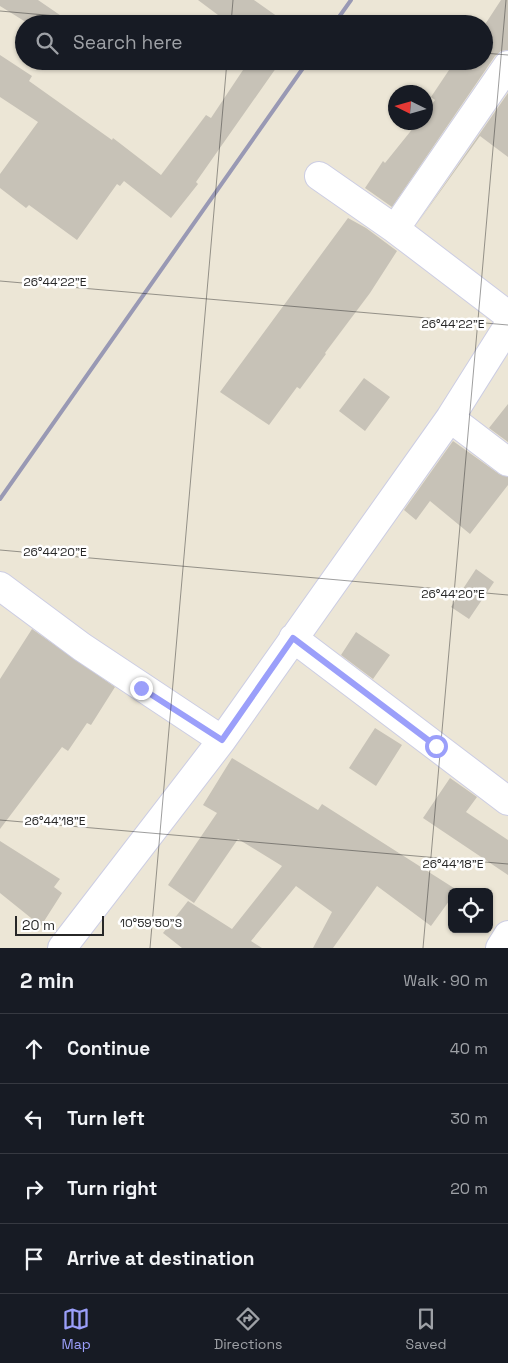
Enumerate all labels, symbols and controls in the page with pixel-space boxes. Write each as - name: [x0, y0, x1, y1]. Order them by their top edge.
- search box: [15, 15, 493, 70]
- icon: search: [33, 29, 61, 57]
- text: Search here: [73, 30, 183, 55]
- north arrow: [388, 85, 433, 130]
- text: 26°44'22"E: [23, 274, 87, 290]
- text: 26°44'22"E: [421, 316, 485, 332]
- text: 26°44'20"E: [23, 544, 87, 560]
- text: 26°44'20"E: [421, 586, 485, 602]
- route end: [130, 677, 153, 700]
- route start: [425, 735, 448, 758]
- text: 26°44'18"E: [24, 813, 86, 829]
- text: 26°44'18"E: [422, 856, 484, 872]
- map controls: [448, 888, 493, 933]
- button: locate: [448, 888, 493, 933]
- scale bar: [15, 913, 104, 936]
- text: 10°59'50"S: [120, 915, 182, 931]
- text: 20 m: [22, 916, 55, 934]
- text: 2 min: [20, 967, 74, 994]
- text: Walk · 90 m: [403, 970, 488, 991]
- icon: ahead: [20, 1035, 48, 1063]
- text: Continue: [67, 1036, 150, 1061]
- text: 40 m: [450, 1038, 488, 1059]
- icon: left: [20, 1105, 48, 1133]
- text: Turn left: [67, 1106, 145, 1131]
- text: 30 m: [450, 1108, 488, 1129]
- icon: right: [20, 1175, 48, 1203]
- text: Turn right: [67, 1176, 157, 1201]
- text: 20 m: [450, 1178, 488, 1199]
- icon: arrive: [20, 1245, 48, 1273]
- text: Arrive at destination: [67, 1246, 255, 1271]
- tab: Map: [62, 1305, 91, 1353]
- tab: Directions: [214, 1305, 282, 1353]
- tab: Saved: [406, 1305, 446, 1353]

